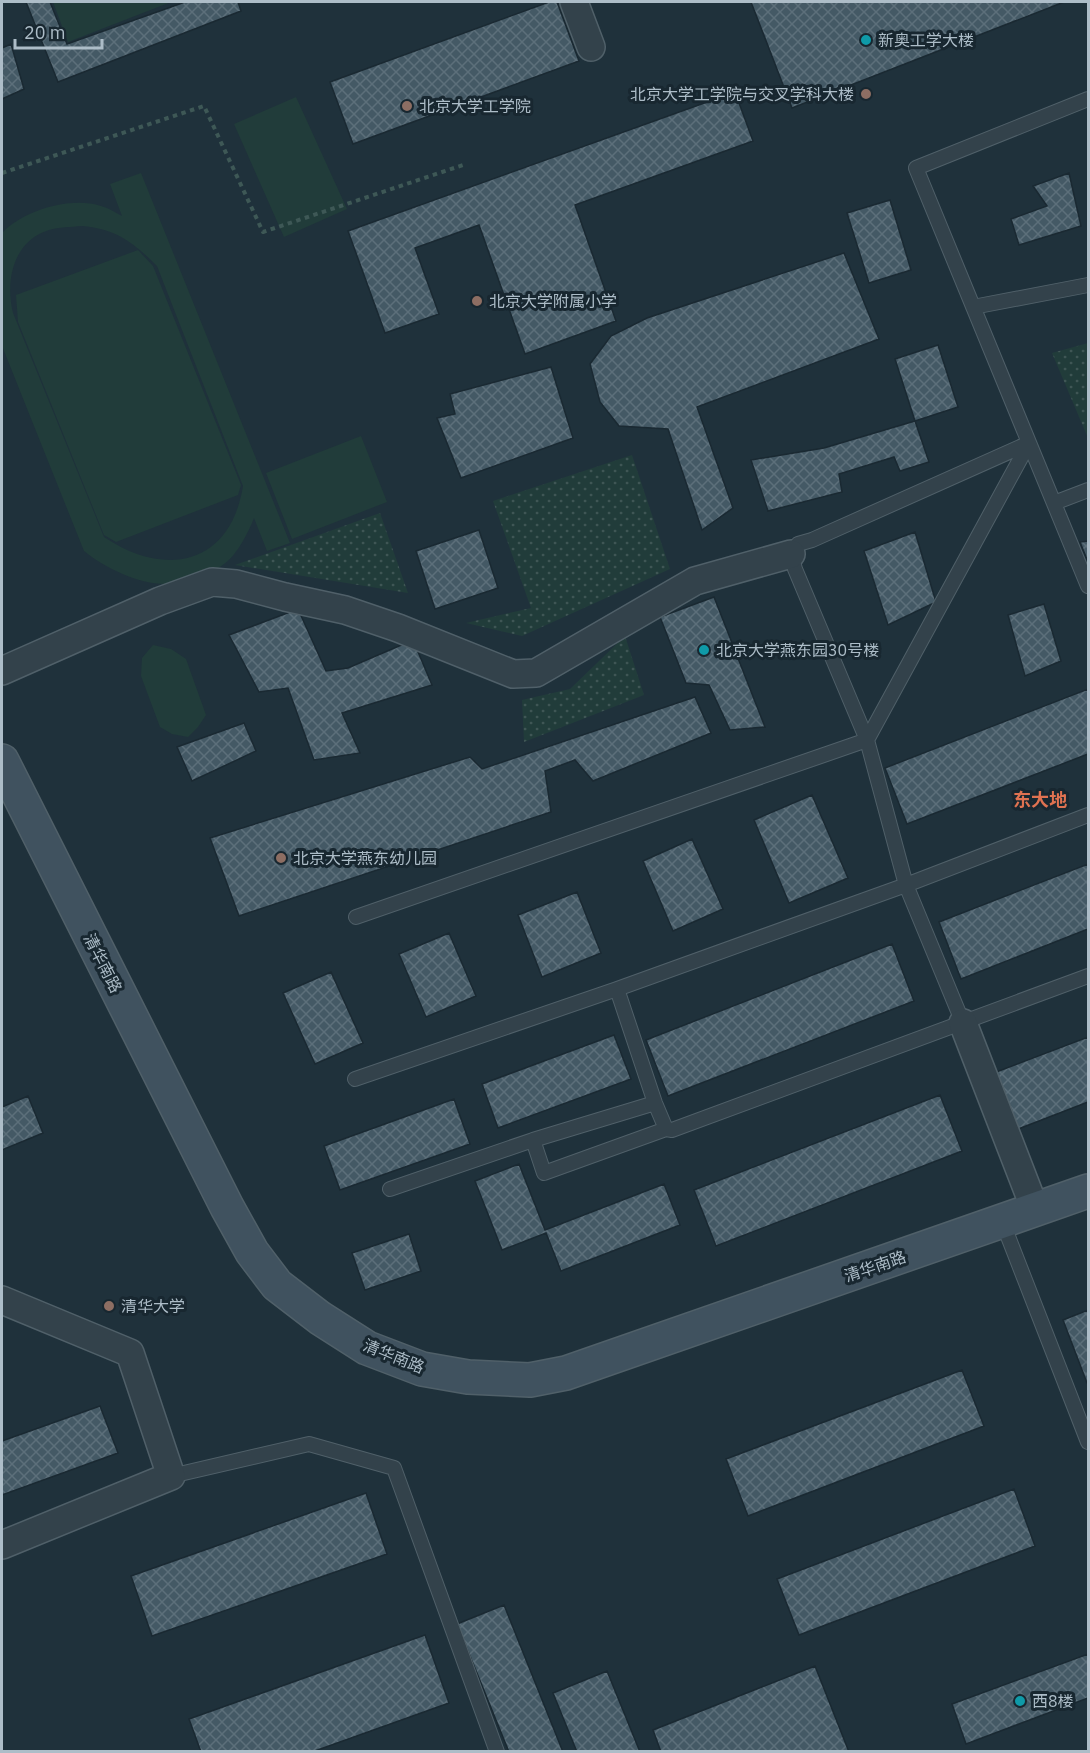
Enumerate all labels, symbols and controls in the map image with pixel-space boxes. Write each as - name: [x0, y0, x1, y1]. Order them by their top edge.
- scale bar: [15, 12, 102, 50]
- text: 20 m: [24, 21, 66, 44]
- place label: 新奥工学大楼: [878, 30, 974, 50]
- marker: 新奥工学大楼: [859, 33, 873, 47]
- place label: 北京大学工学院与交叉学科大楼: [630, 84, 854, 104]
- marker: 北京大学工学院与交叉学科大楼: [859, 87, 873, 101]
- place label: 北京大学工学院: [419, 96, 531, 116]
- marker: 北京大学工学院: [400, 99, 414, 113]
- place label: 北京大学附属小学: [489, 291, 617, 311]
- marker: 北京大学附属小学: [470, 294, 484, 308]
- place label: 北京大学燕东园30号楼: [716, 640, 879, 660]
- marker: 北京大学燕东园30号楼: [697, 643, 711, 657]
- district label: 东大地: [1013, 788, 1067, 811]
- place label: 北京大学燕东幼儿园: [293, 848, 437, 868]
- marker: 北京大学燕东幼儿园: [274, 851, 288, 865]
- street label: 清华南路: [80, 930, 126, 996]
- street label: 清华南路: [841, 1246, 909, 1286]
- place label: 清华大学: [121, 1296, 185, 1316]
- marker: 清华大学: [102, 1299, 116, 1313]
- street label: 清华南路: [361, 1335, 427, 1377]
- place label: 西8楼: [1032, 1691, 1074, 1711]
- marker: 西8楼: [1013, 1694, 1027, 1708]

